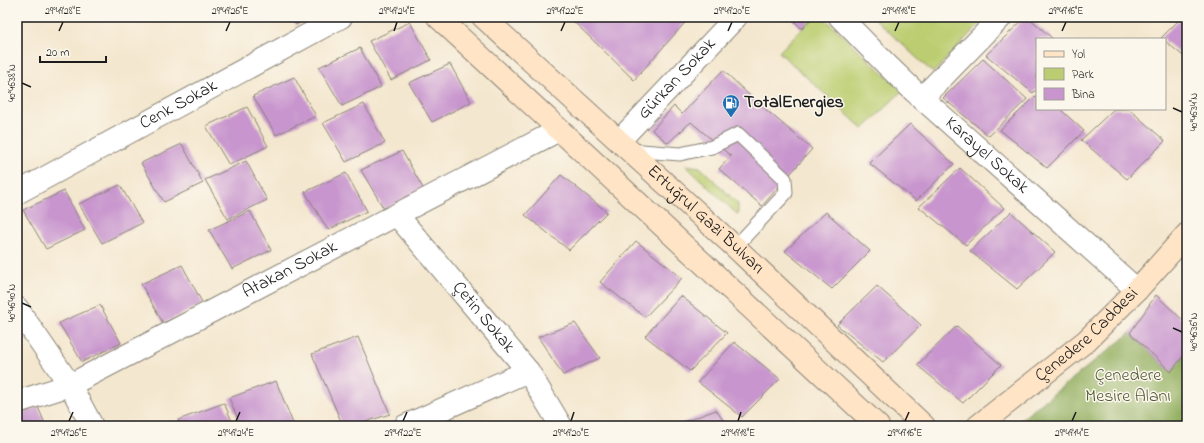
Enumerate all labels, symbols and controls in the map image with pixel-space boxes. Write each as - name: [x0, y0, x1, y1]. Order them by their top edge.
- text: 29°49'28"E: [45, 4, 81, 19]
- text: 29°49'26"E: [212, 4, 248, 19]
- text: 29°49'24"E: [379, 4, 415, 19]
- text: 29°49'22"E: [546, 4, 584, 19]
- text: 29°49'20"E: [714, 4, 750, 19]
- text: 29°49'18"E: [882, 4, 916, 19]
- text: 29°49'16"E: [1049, 4, 1083, 19]
- street label: Gürkan Sokak: [632, 32, 723, 126]
- scale bar: [40, 38, 106, 64]
- legend: [1036, 38, 1166, 110]
- text: 20 m: [46, 44, 69, 62]
- text: Yol: [1072, 46, 1085, 64]
- text: 40°46'38"N: [5, 64, 20, 102]
- text: Park: [1072, 66, 1094, 84]
- street label: Cenk Sokak: [135, 73, 222, 137]
- text: Bina: [1071, 86, 1095, 104]
- place label: TotalEnergies: [744, 90, 844, 117]
- fuel station icon: TotalEnergies: [721, 93, 741, 118]
- text: 40°46'34"N: [1187, 93, 1202, 131]
- street label: Karayel Sokak: [939, 111, 1035, 201]
- street label: Ertuğrul Gazi Bulvarı: [641, 159, 770, 281]
- street label: Atakan Sokak: [238, 235, 342, 306]
- street label: Çetin Sokak: [445, 276, 521, 359]
- street label: Çenedere Caddesi: [1030, 282, 1145, 389]
- text: 40°46'40"N: [5, 284, 20, 322]
- text: 40°46'36"N: [1187, 313, 1202, 351]
- park label: Çenedere Mesire Alanı: [1085, 363, 1171, 410]
- text: 29°49'26"E: [51, 426, 87, 441]
- text: 29°49'24"E: [218, 426, 254, 441]
- text: 29°49'22"E: [384, 426, 422, 441]
- text: 29°49'20"E: [553, 426, 589, 441]
- text: 29°49'18"E: [721, 426, 755, 441]
- text: 29°49'16"E: [888, 426, 922, 441]
- text: 29°49'14"E: [1055, 426, 1089, 441]

